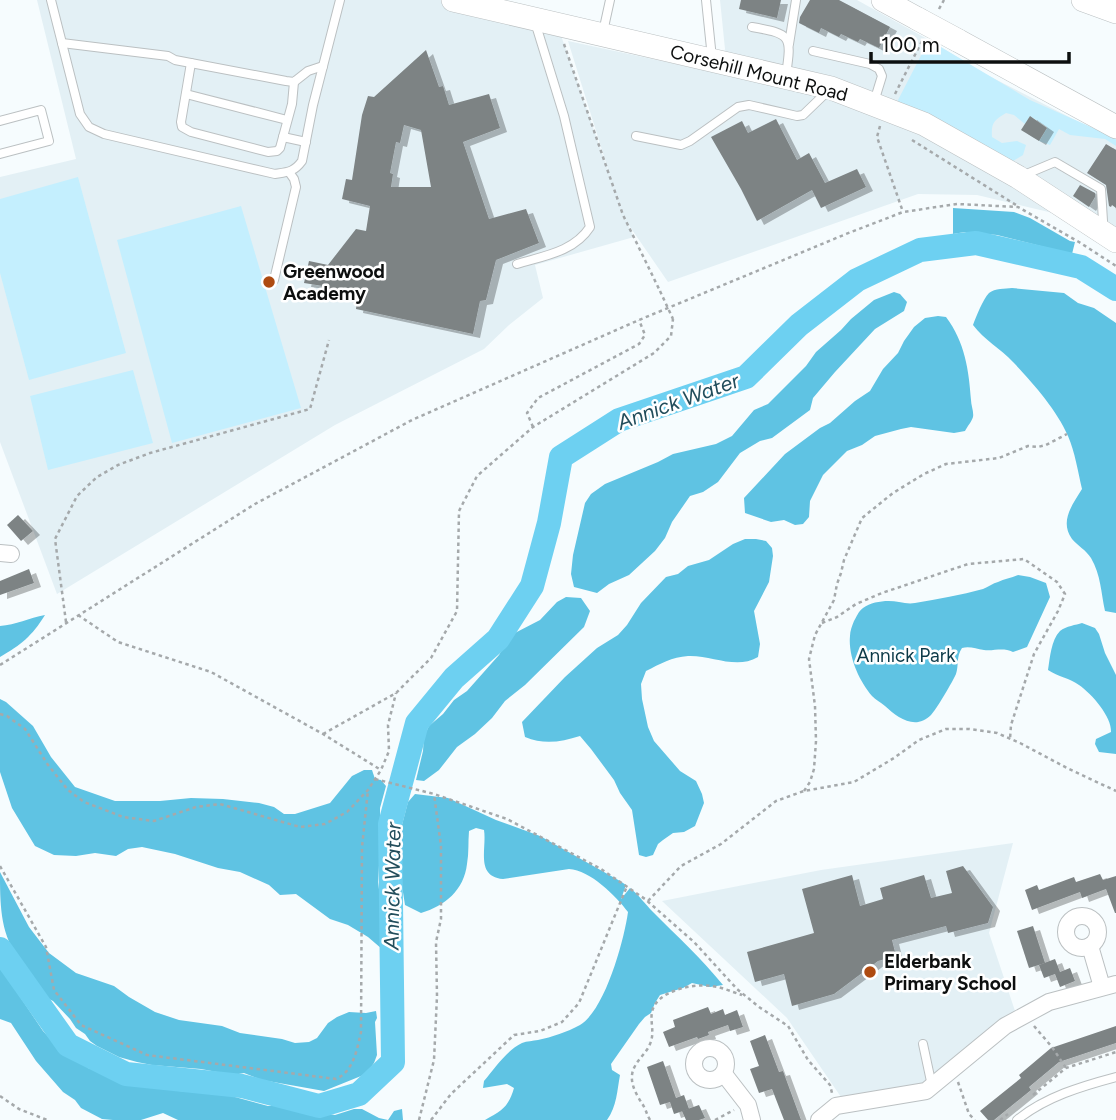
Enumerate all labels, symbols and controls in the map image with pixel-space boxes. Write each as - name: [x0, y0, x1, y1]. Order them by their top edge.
- scale bar: [871, 21, 1069, 65]
- text: 100 m: [881, 32, 940, 57]
- street label: Corsehill Mount Road: [668, 40, 850, 106]
- place label: Greenwood Academy: [283, 260, 385, 305]
- marker: Greenwood Academy: [261, 274, 277, 290]
- water label: Annick Water: [613, 367, 743, 435]
- park label: Annick Park: [857, 644, 956, 667]
- water label: Annick Water: [378, 821, 406, 951]
- place label: Elderbank Primary School: [884, 950, 1016, 995]
- marker: Elderbank Primary School: [862, 964, 878, 980]

